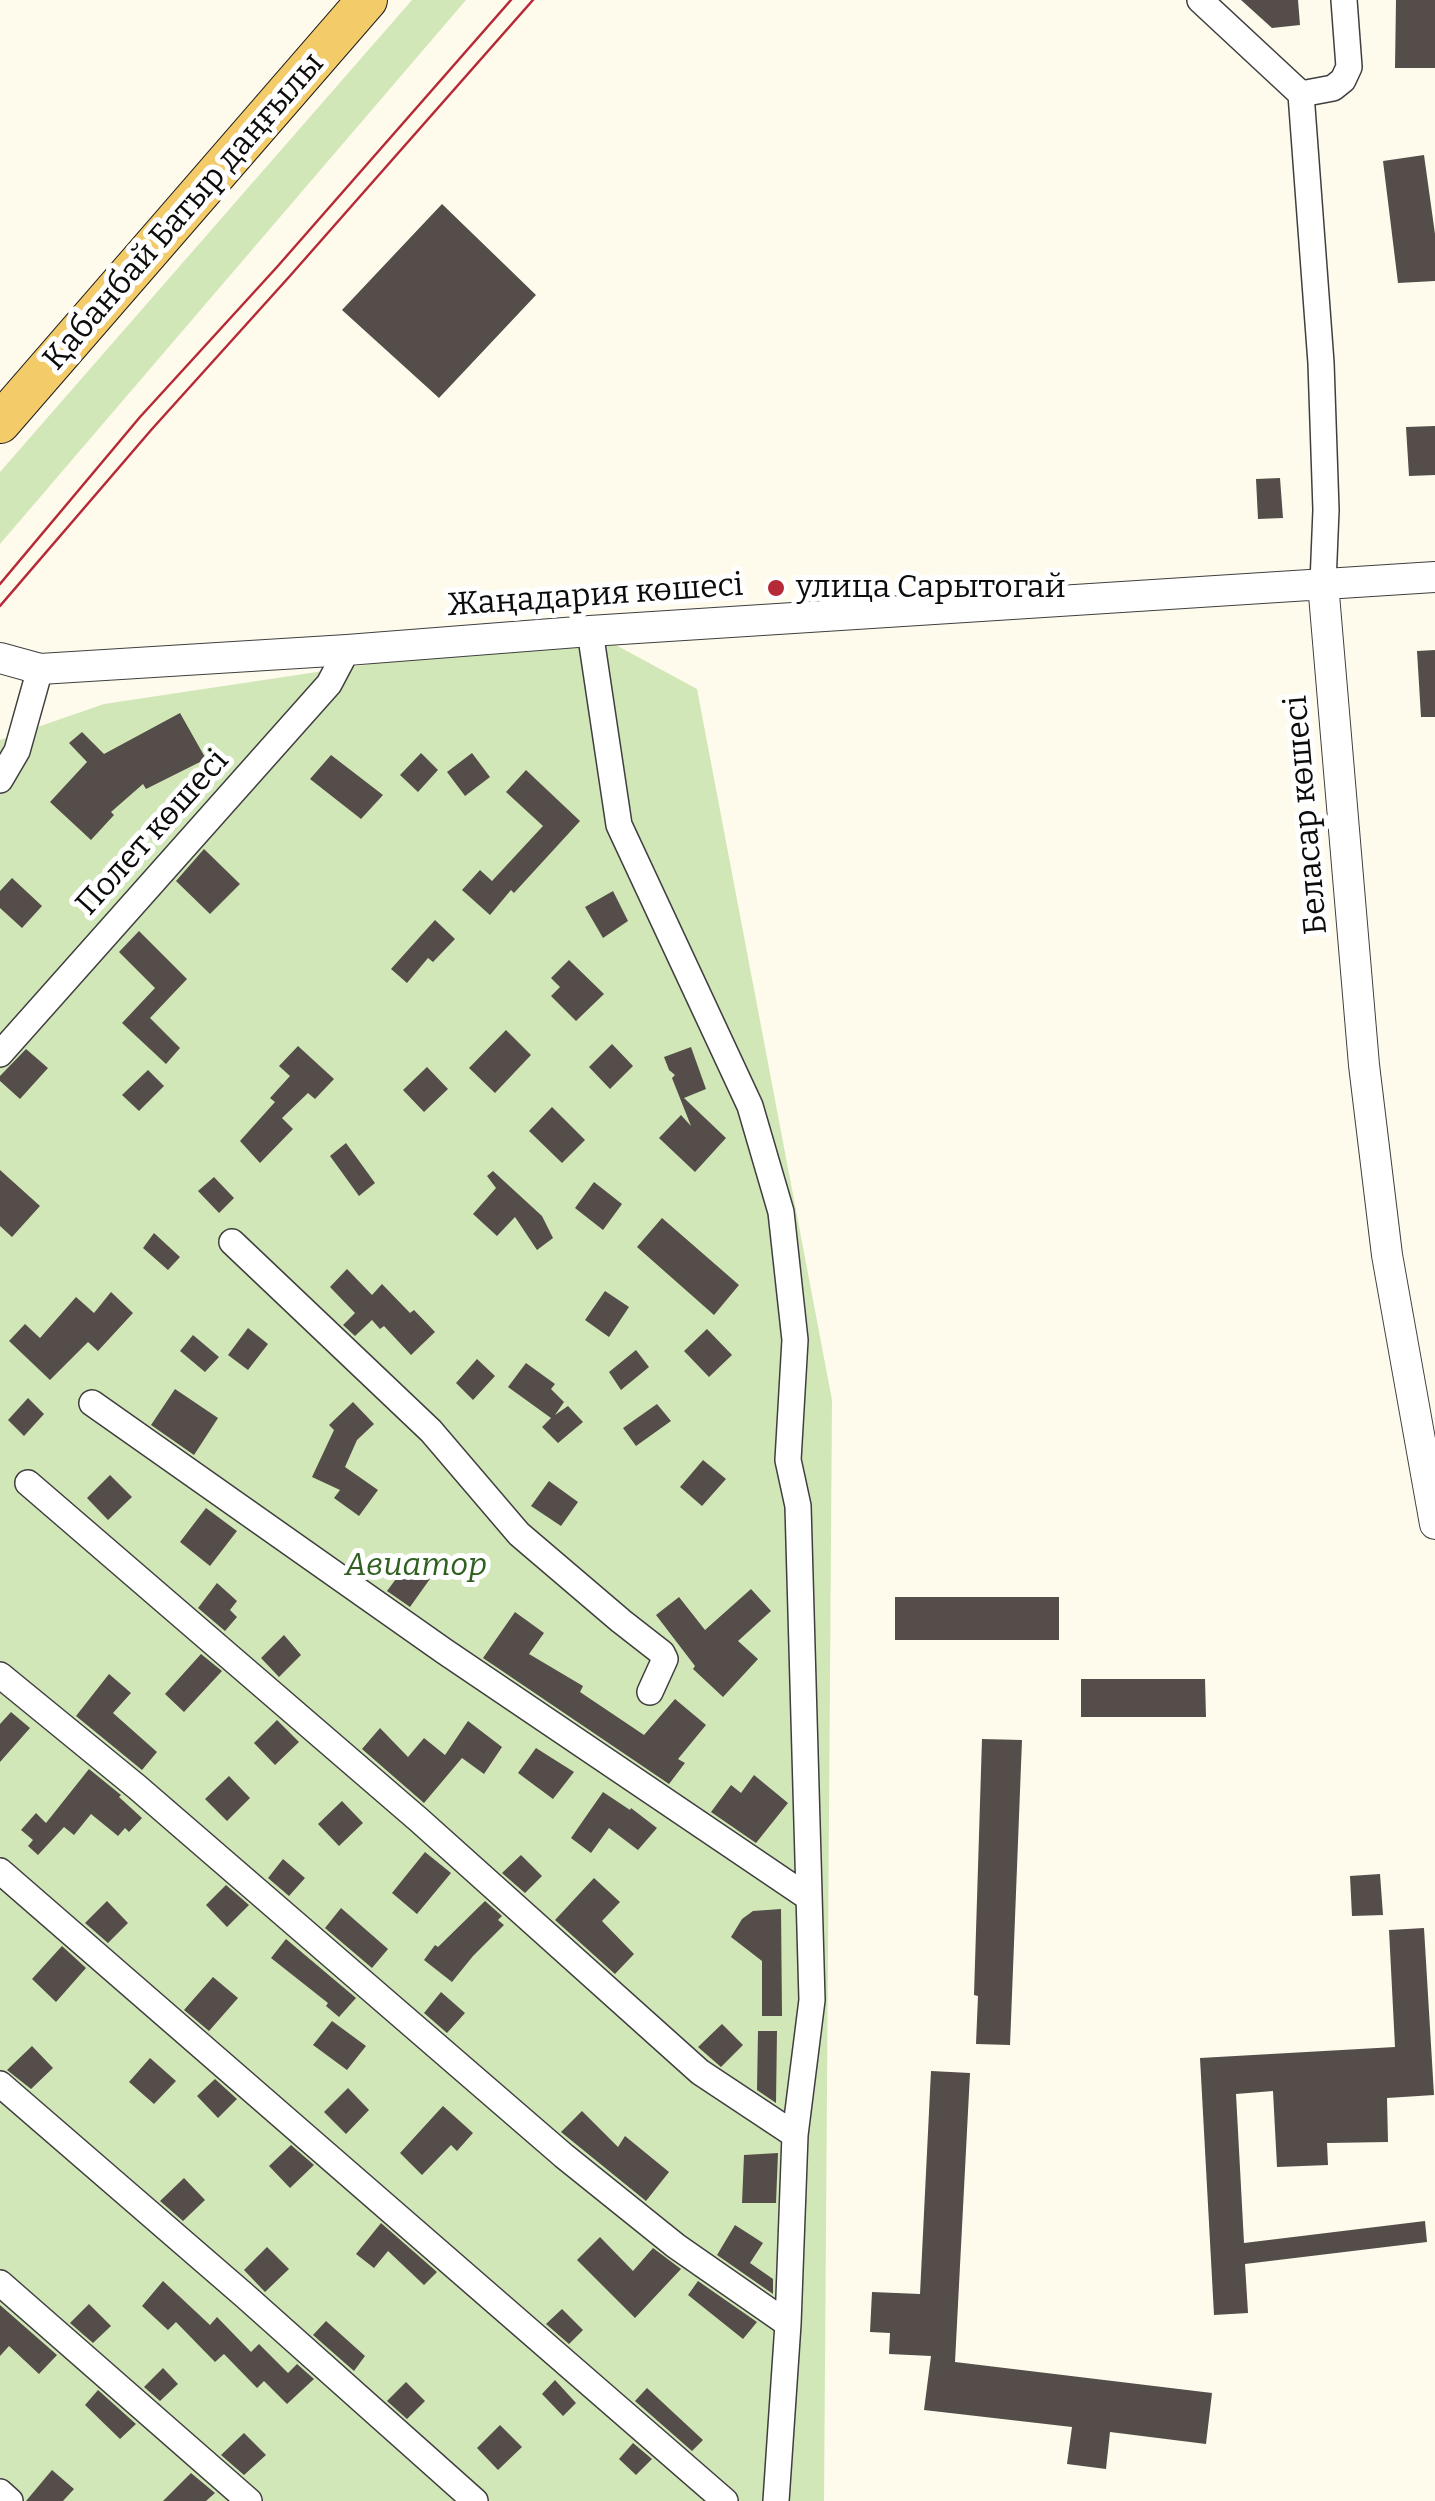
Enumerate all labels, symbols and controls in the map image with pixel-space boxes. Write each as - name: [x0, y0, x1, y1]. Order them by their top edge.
- street label: Қабанбай Батыр даңғылы: [36, 45, 332, 379]
- street label: Жаңадария көшесі: [445, 566, 745, 626]
- place label: улица Сарытогай: [796, 569, 1066, 607]
- marker: улица Сарытогай: [765, 577, 787, 599]
- street label: Беласар көшесі: [1277, 694, 1337, 936]
- street label: Полет көшесі: [69, 742, 237, 924]
- park label: Авиатор: [345, 1547, 487, 1585]

